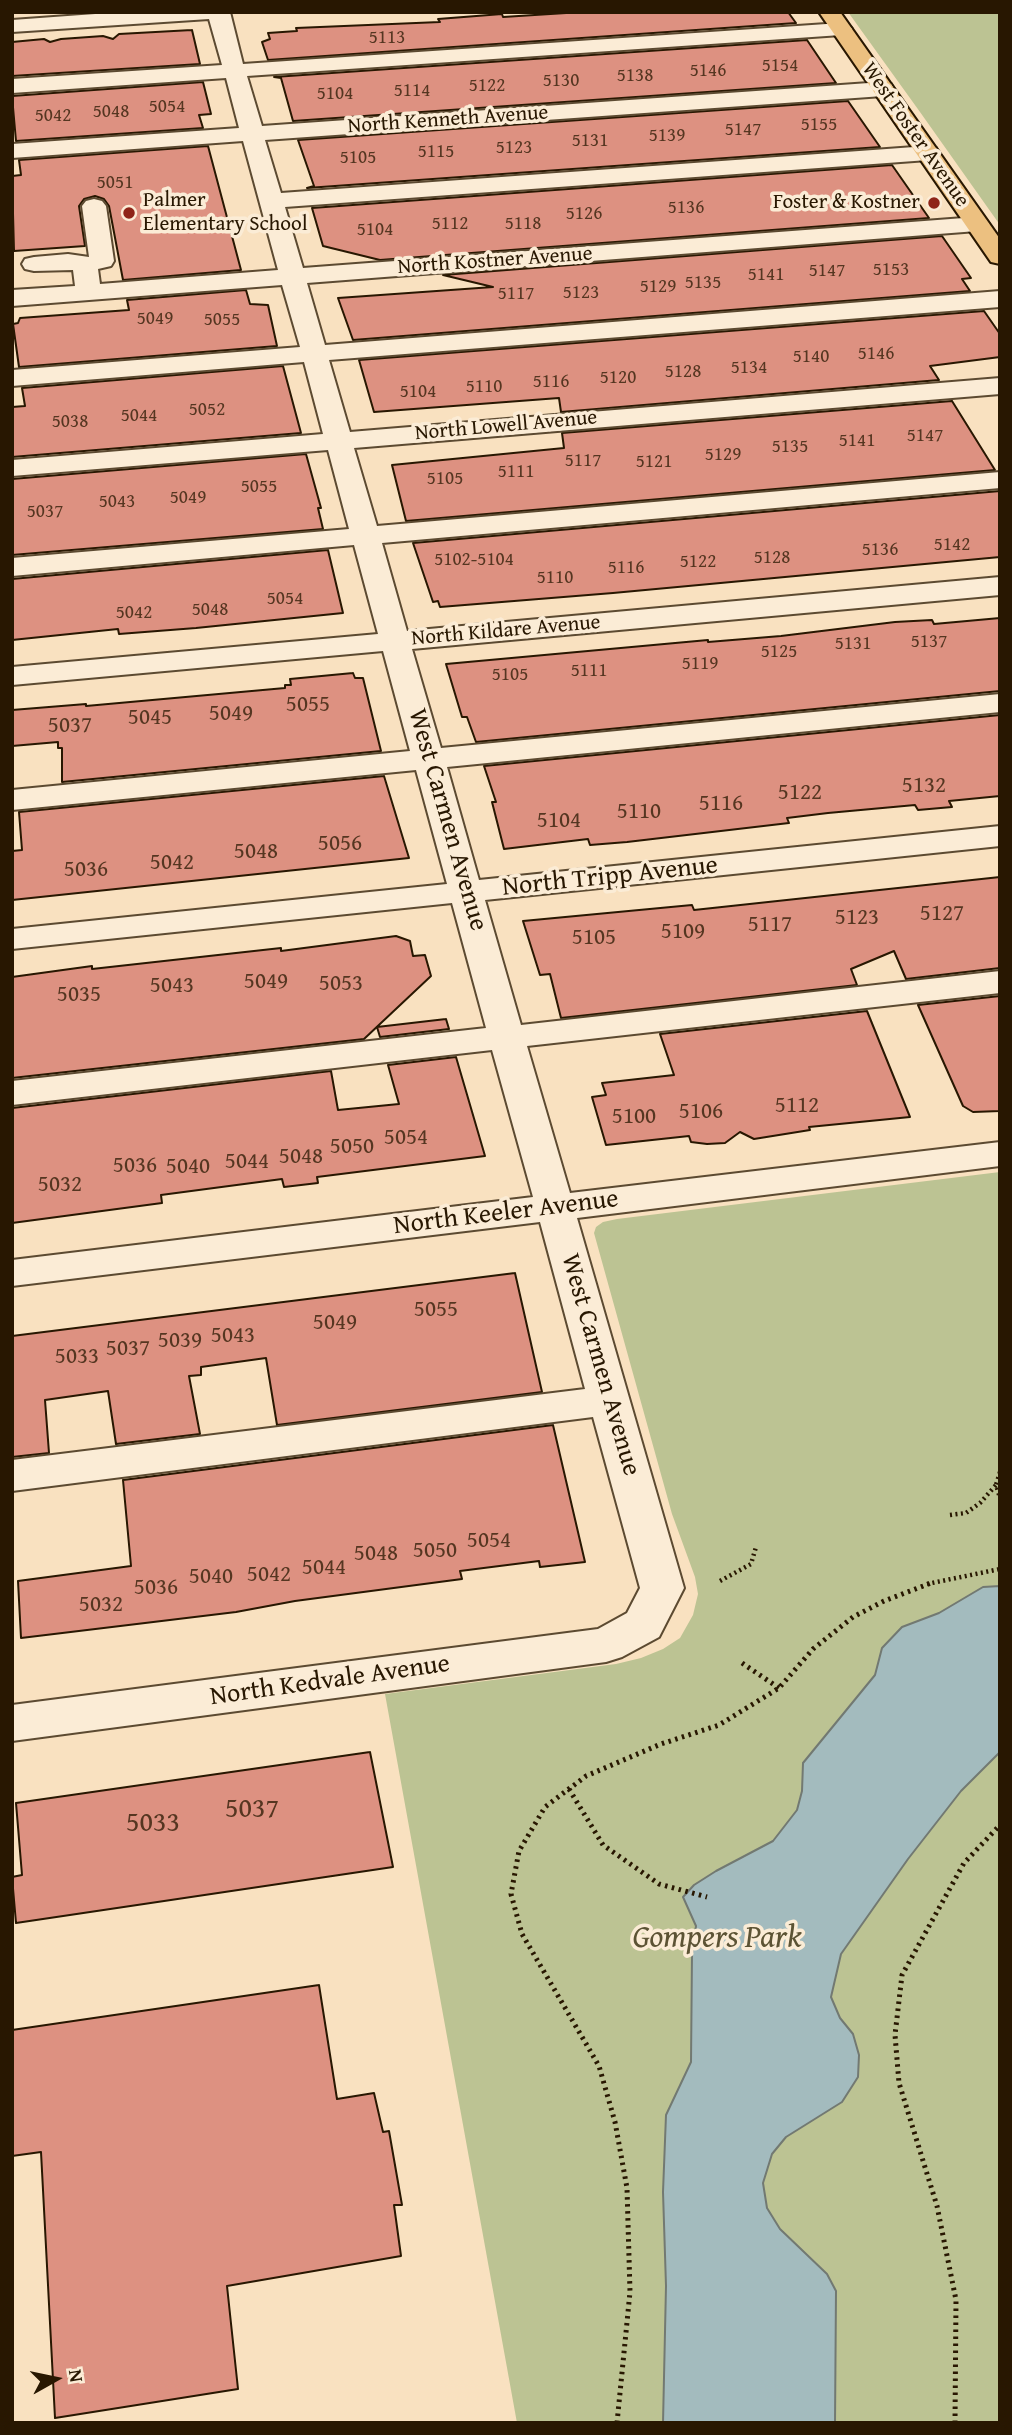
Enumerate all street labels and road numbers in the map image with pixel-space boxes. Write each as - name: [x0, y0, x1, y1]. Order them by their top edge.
- street label: West Foster Avenue: [856, 58, 974, 212]
- street label: North Kenneth Avenue: [347, 100, 549, 140]
- street label: North Kostner Avenue: [397, 242, 593, 280]
- street label: North Lowell Avenue: [414, 405, 598, 447]
- street label: North Kildare Avenue: [410, 610, 602, 652]
- street label: West Carmen Avenue: [400, 705, 494, 935]
- street label: North Tripp Avenue: [501, 850, 719, 904]
- street label: North Keeler Avenue: [392, 1184, 620, 1242]
- street label: West Carmen Avenue: [553, 1250, 647, 1480]
- street label: North Kedvale Avenue: [208, 1649, 452, 1713]

